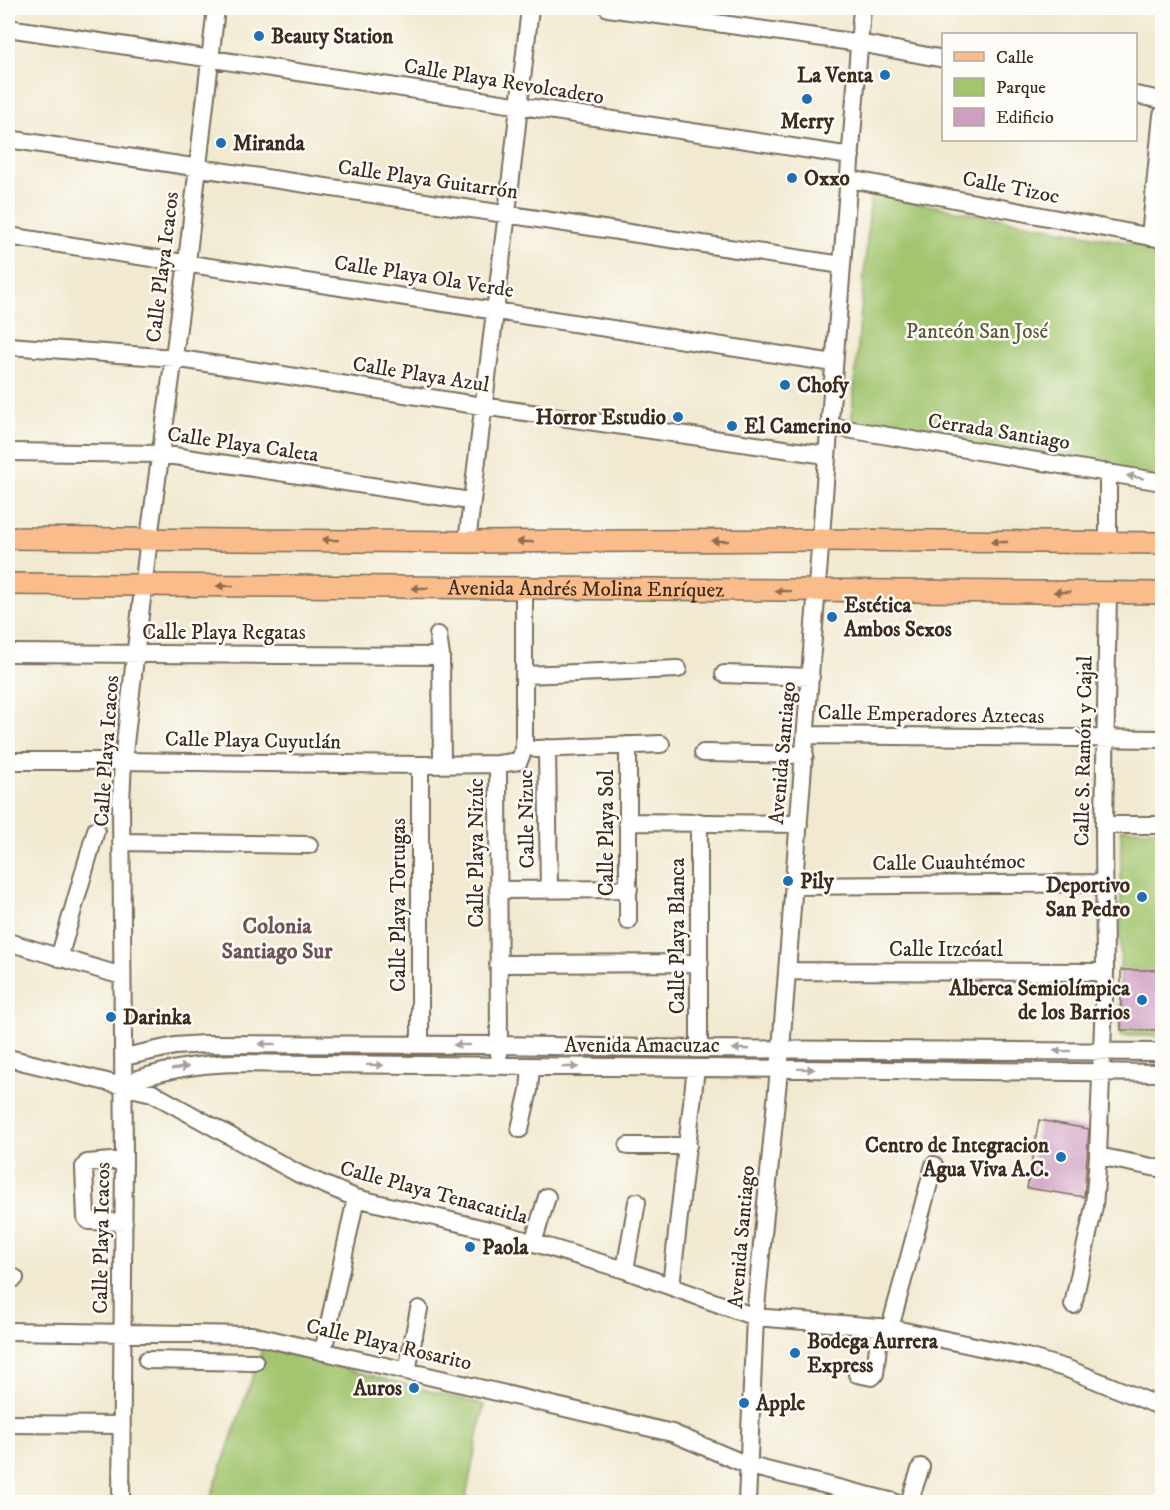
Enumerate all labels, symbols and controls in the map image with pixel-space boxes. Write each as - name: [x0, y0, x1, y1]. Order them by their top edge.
- place label: Beauty Station: [271, 24, 394, 50]
- marker: Beauty Station: [252, 29, 266, 43]
- legend: [942, 33, 1137, 141]
- text: Calle: [996, 47, 1034, 69]
- street label: Calle Playa Revolcadero: [402, 53, 606, 111]
- place label: La Venta: [797, 63, 874, 89]
- marker: La Venta: [878, 68, 892, 82]
- text: Parque: [996, 77, 1046, 99]
- marker: Merry: [800, 92, 814, 106]
- text: Edificio: [996, 107, 1054, 129]
- place label: Merry: [780, 109, 835, 135]
- place label: Miranda: [233, 131, 306, 157]
- marker: Miranda: [214, 136, 228, 150]
- street label: Calle Playa Guitarrón: [336, 154, 520, 206]
- place label: Oxxo: [804, 166, 850, 192]
- street label: Calle Tizoc: [960, 166, 1061, 210]
- marker: Oxxo: [785, 171, 799, 185]
- street label: Calle Playa Icacos: [141, 190, 185, 344]
- street label: Calle Playa Ola Verde: [332, 250, 516, 304]
- park label: Panteón San José: [906, 319, 1048, 345]
- street label: Calle Playa Azul: [351, 351, 492, 399]
- place label: Chofy: [797, 373, 850, 399]
- marker: Chofy: [778, 378, 792, 392]
- place label: Horror Estudio: [536, 405, 666, 431]
- street label: Cerrada Santiago: [926, 408, 1072, 456]
- marker: Horror Estudio: [671, 410, 685, 424]
- place label: El Camerino: [744, 414, 851, 440]
- marker: El Camerino: [725, 419, 739, 433]
- street label: Calle Playa Caleta: [165, 421, 320, 468]
- one-way arrow: [1125, 472, 1144, 481]
- one-way arrow: [321, 536, 340, 545]
- one-way arrow: [711, 536, 730, 546]
- one-way arrow: [516, 537, 535, 547]
- one-way arrow: [990, 537, 1009, 547]
- street label: Avenida Andrés Molina Enríquez: [448, 575, 724, 604]
- one-way arrow: [216, 581, 235, 591]
- one-way arrow: [411, 583, 430, 593]
- one-way arrow: [774, 586, 793, 596]
- one-way arrow: [1053, 587, 1072, 597]
- place label: Estética Ambos Sexos: [843, 593, 952, 643]
- marker: Estética Ambos Sexos: [825, 610, 839, 624]
- street label: Calle Playa Regatas: [142, 620, 306, 646]
- street label: Calle S. Ramón y Cajal: [1069, 655, 1099, 847]
- street label: Calle Playa Icacos: [89, 674, 125, 828]
- street label: Avenida Santiago: [764, 681, 802, 826]
- street label: Calle Emperadores Aztecas: [817, 700, 1045, 730]
- street label: Calle Playa Cuyutlán: [165, 726, 341, 756]
- street label: Calle Nizuc: [513, 769, 541, 869]
- street label: Calle Playa Sol: [594, 769, 620, 896]
- street label: Calle Playa Nizúc: [464, 778, 490, 928]
- street label: Calle Playa Tortugas: [386, 818, 412, 992]
- street label: Calle Cuauhtémoc: [872, 849, 1026, 877]
- street label: Calle Playa Blanca: [665, 858, 691, 1014]
- place label: Pily: [800, 869, 835, 895]
- place label: Deportivo San Pedro: [1045, 873, 1130, 923]
- marker: Pily: [781, 874, 795, 888]
- marker: Deportivo San Pedro: [1135, 890, 1149, 904]
- district label: Colonia Santiago Sur: [222, 913, 333, 965]
- street label: Calle Itzcóatl: [889, 937, 1004, 963]
- place label: Alberca Semiolímpica de los Barrios: [948, 976, 1131, 1026]
- marker: Alberca Semiolímpica de los Barrios: [1135, 993, 1149, 1007]
- place label: Darinka: [123, 1005, 192, 1031]
- marker: Darinka: [104, 1010, 118, 1024]
- street label: Avenida Amacuzac: [564, 1033, 720, 1059]
- one-way arrow: [258, 1039, 277, 1049]
- one-way arrow: [453, 1040, 472, 1050]
- one-way arrow: [732, 1044, 751, 1054]
- one-way arrow: [1053, 1047, 1072, 1056]
- one-way arrow: [365, 1060, 384, 1070]
- one-way arrow: [560, 1062, 579, 1072]
- one-way arrow: [170, 1063, 189, 1072]
- one-way arrow: [797, 1064, 816, 1074]
- place label: Centro de Integracion Agua Viva A.C.: [865, 1133, 1050, 1183]
- marker: Centro de Integracion Agua Viva A.C.: [1054, 1150, 1068, 1164]
- street label: Calle Playa Tenacatitla: [337, 1155, 531, 1231]
- street label: Calle Playa Icacos: [88, 1162, 116, 1314]
- street label: Avenida Santiago: [723, 1165, 761, 1310]
- place label: Paola: [482, 1235, 530, 1261]
- marker: Paola: [463, 1240, 477, 1254]
- street label: Calle Playa Rosarito: [303, 1313, 474, 1377]
- place label: Bodega Aurrera Express: [807, 1329, 939, 1379]
- marker: Bodega Aurrera Express: [788, 1346, 802, 1360]
- place label: Auros: [352, 1376, 402, 1402]
- marker: Auros: [407, 1381, 421, 1395]
- place label: Apple: [755, 1391, 806, 1417]
- marker: Apple: [737, 1396, 751, 1410]

